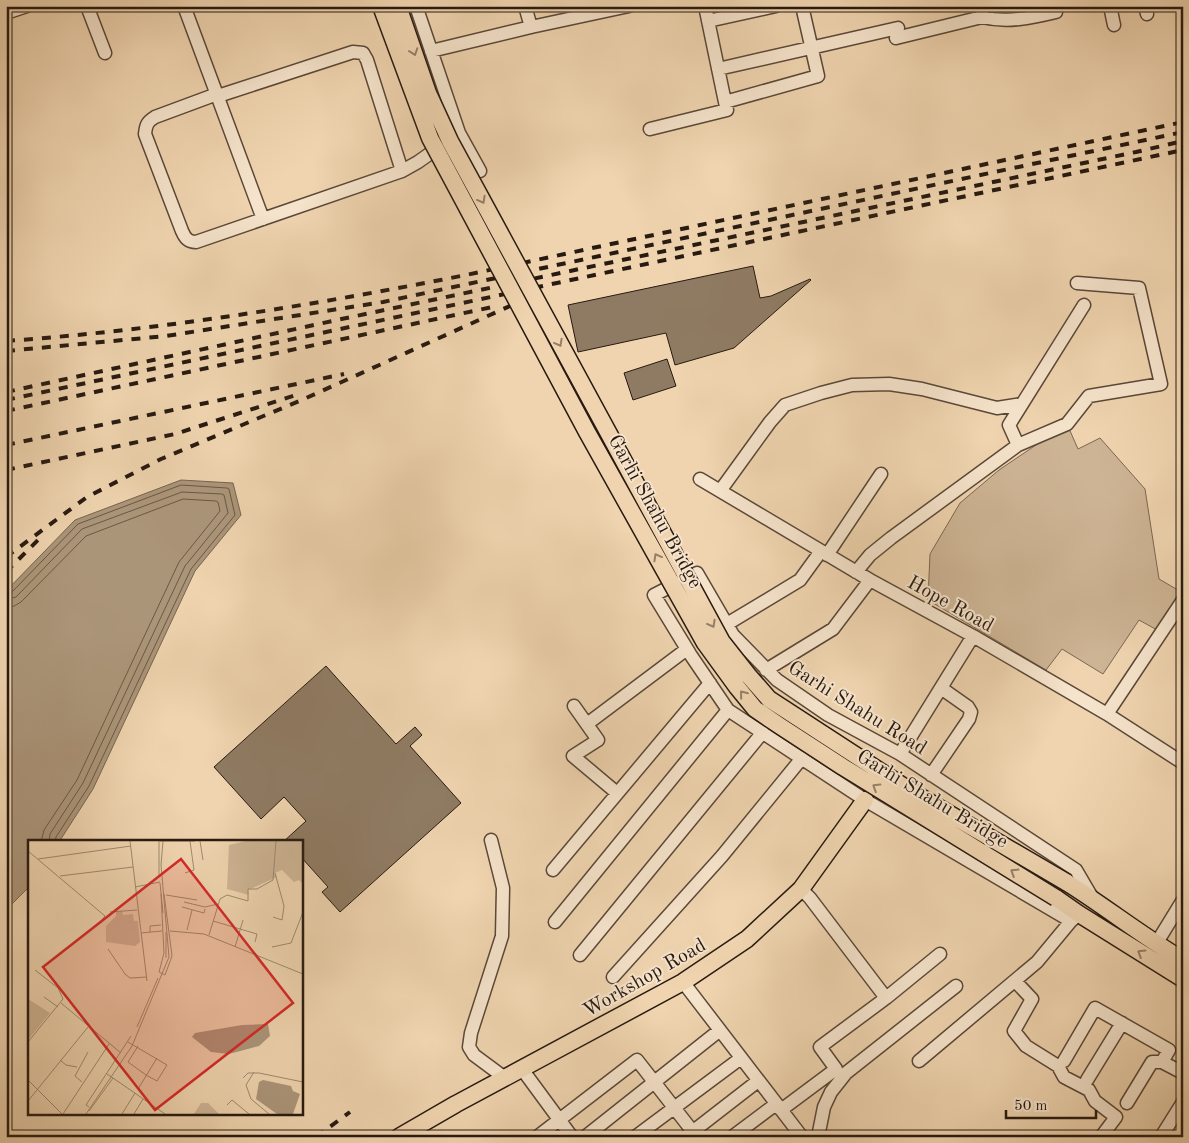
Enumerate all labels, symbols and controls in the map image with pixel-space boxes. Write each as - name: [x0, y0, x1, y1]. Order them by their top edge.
- one-way arrow: [408, 48, 418, 56]
- one-way arrow: [475, 194, 485, 203]
- one-way arrow: [553, 337, 563, 346]
- street label: Garhi Shahu Bridge: [604, 432, 705, 592]
- one-way arrow: [653, 553, 663, 562]
- street label: Hope Road: [903, 573, 997, 637]
- one-way arrow: [706, 618, 716, 627]
- street label: Garhi Shahu Road: [784, 658, 930, 759]
- one-way arrow: [740, 691, 749, 700]
- street label: Garhi Shahu Bridge: [853, 747, 1011, 853]
- one-way arrow: [872, 784, 881, 794]
- inset map: [28, 840, 302, 1116]
- one-way arrow: [1011, 869, 1020, 879]
- street label: Workshop Road: [580, 936, 710, 1022]
- one-way arrow: [1138, 950, 1147, 960]
- scale bar: [1006, 1088, 1096, 1120]
- text: 50 m: [1014, 1099, 1048, 1114]

